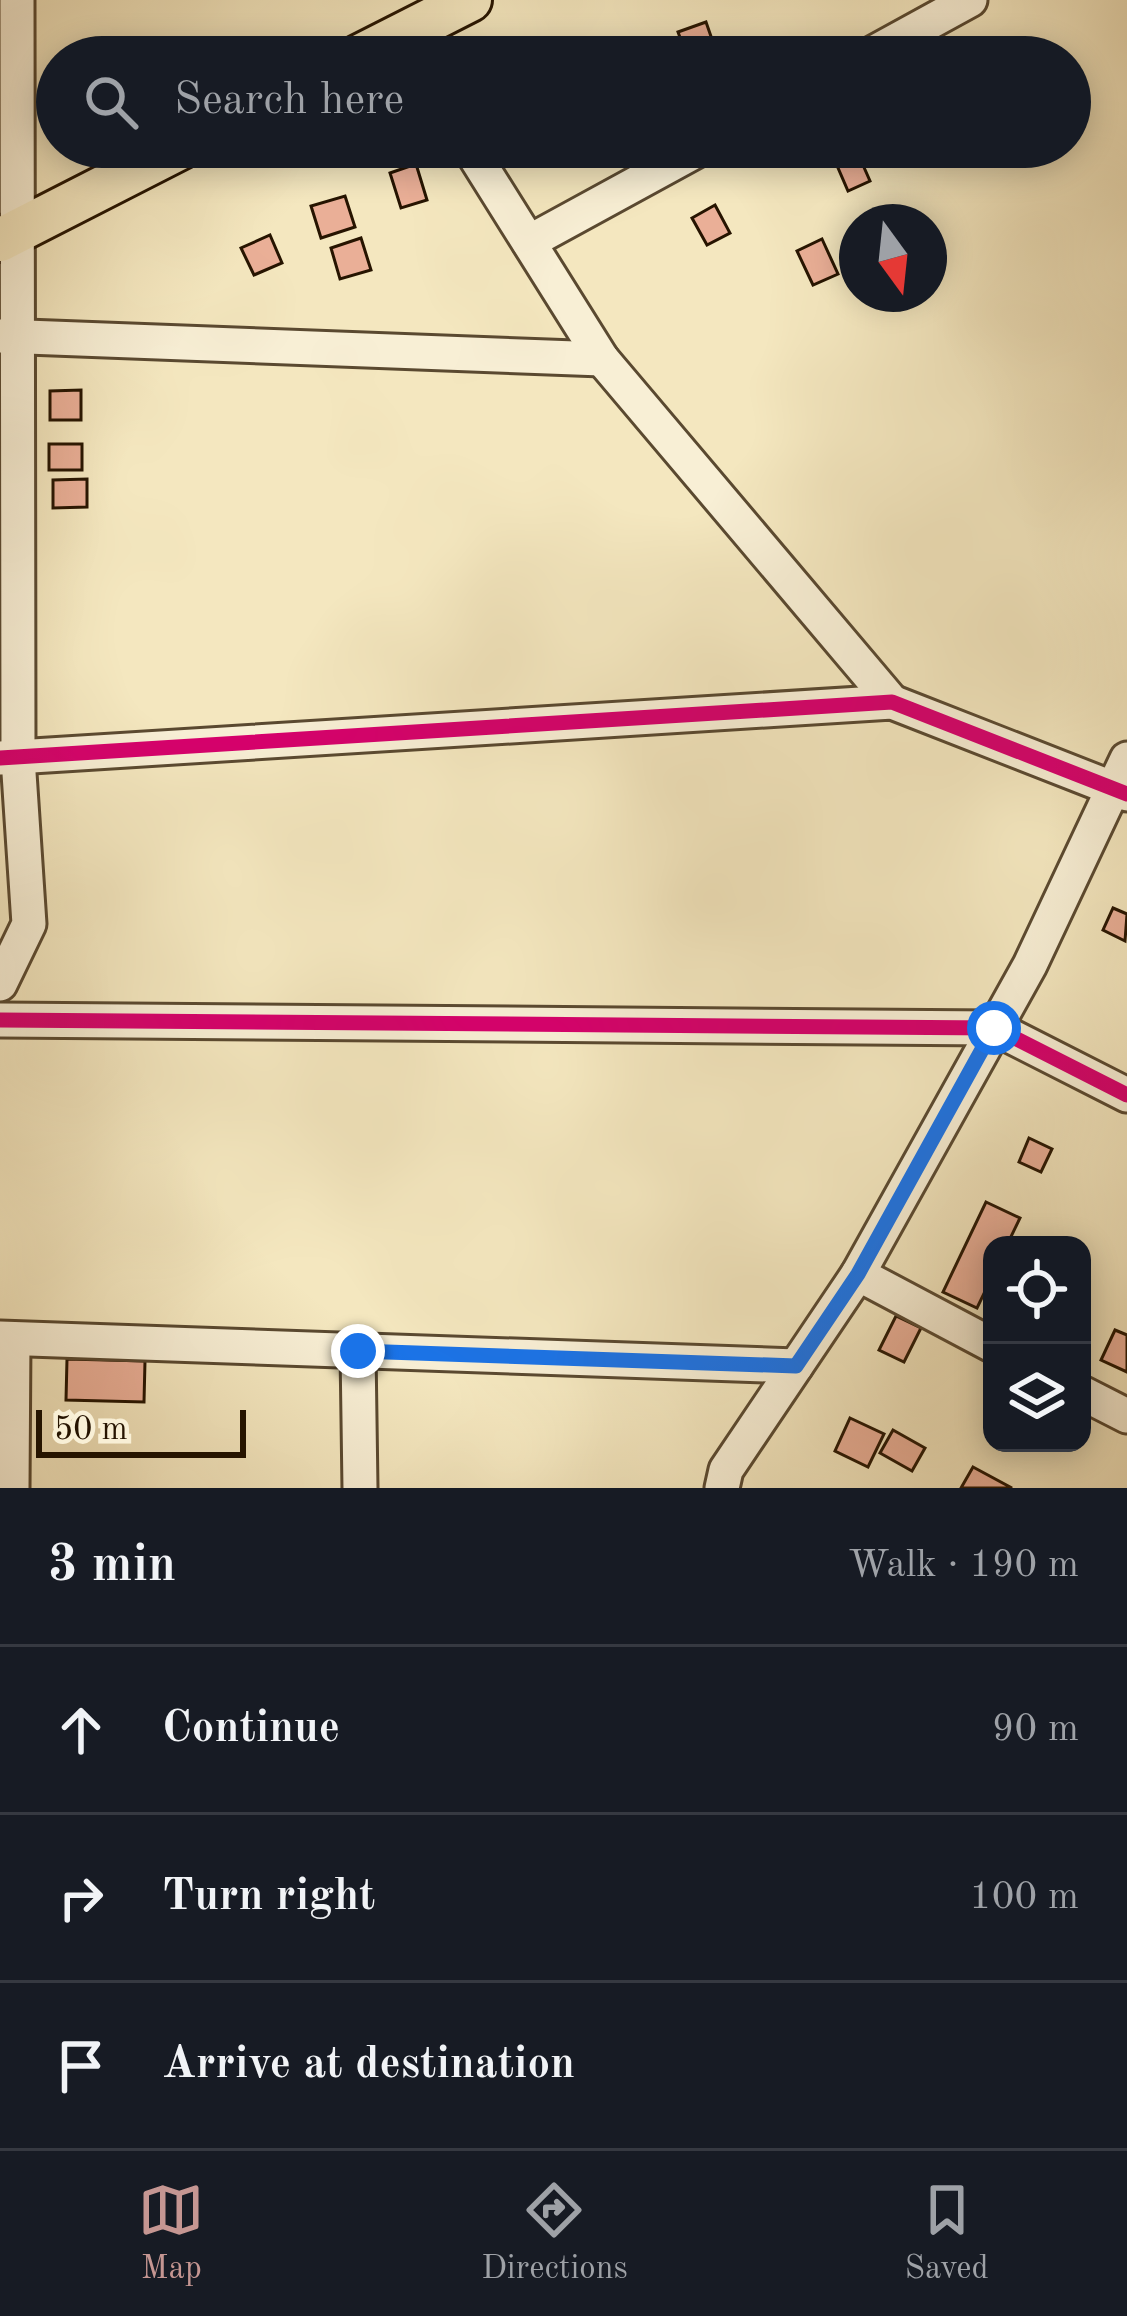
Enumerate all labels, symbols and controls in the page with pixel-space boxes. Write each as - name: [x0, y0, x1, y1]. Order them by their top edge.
- search box: [36, 36, 1091, 168]
- icon: search: [78, 69, 144, 135]
- text: Search here: [174, 79, 404, 124]
- north arrow: [839, 204, 947, 312]
- route start: [967, 1001, 1021, 1055]
- map controls: [983, 1236, 1091, 1452]
- button: locate: [983, 1236, 1091, 1344]
- route end: [331, 1324, 385, 1378]
- button: layers: [983, 1344, 1091, 1452]
- scale bar: [36, 1404, 246, 1457]
- text: 50 m: [54, 1414, 128, 1447]
- text: 3 min: [48, 1541, 176, 1592]
- text: Walk · 190 m: [848, 1546, 1079, 1585]
- icon: ahead: [48, 1697, 114, 1763]
- text: Continue: [162, 1707, 340, 1752]
- text: 90 m: [992, 1710, 1079, 1749]
- icon: right: [48, 1865, 114, 1931]
- text: Turn right: [162, 1875, 375, 1920]
- text: 100 m: [969, 1878, 1079, 1917]
- icon: arrive: [48, 2033, 114, 2099]
- text: Arrive at destination: [162, 2043, 575, 2088]
- tab: Map: [138, 2177, 204, 2290]
- tab: Directions: [481, 2177, 628, 2290]
- tab: Saved: [905, 2177, 989, 2290]

